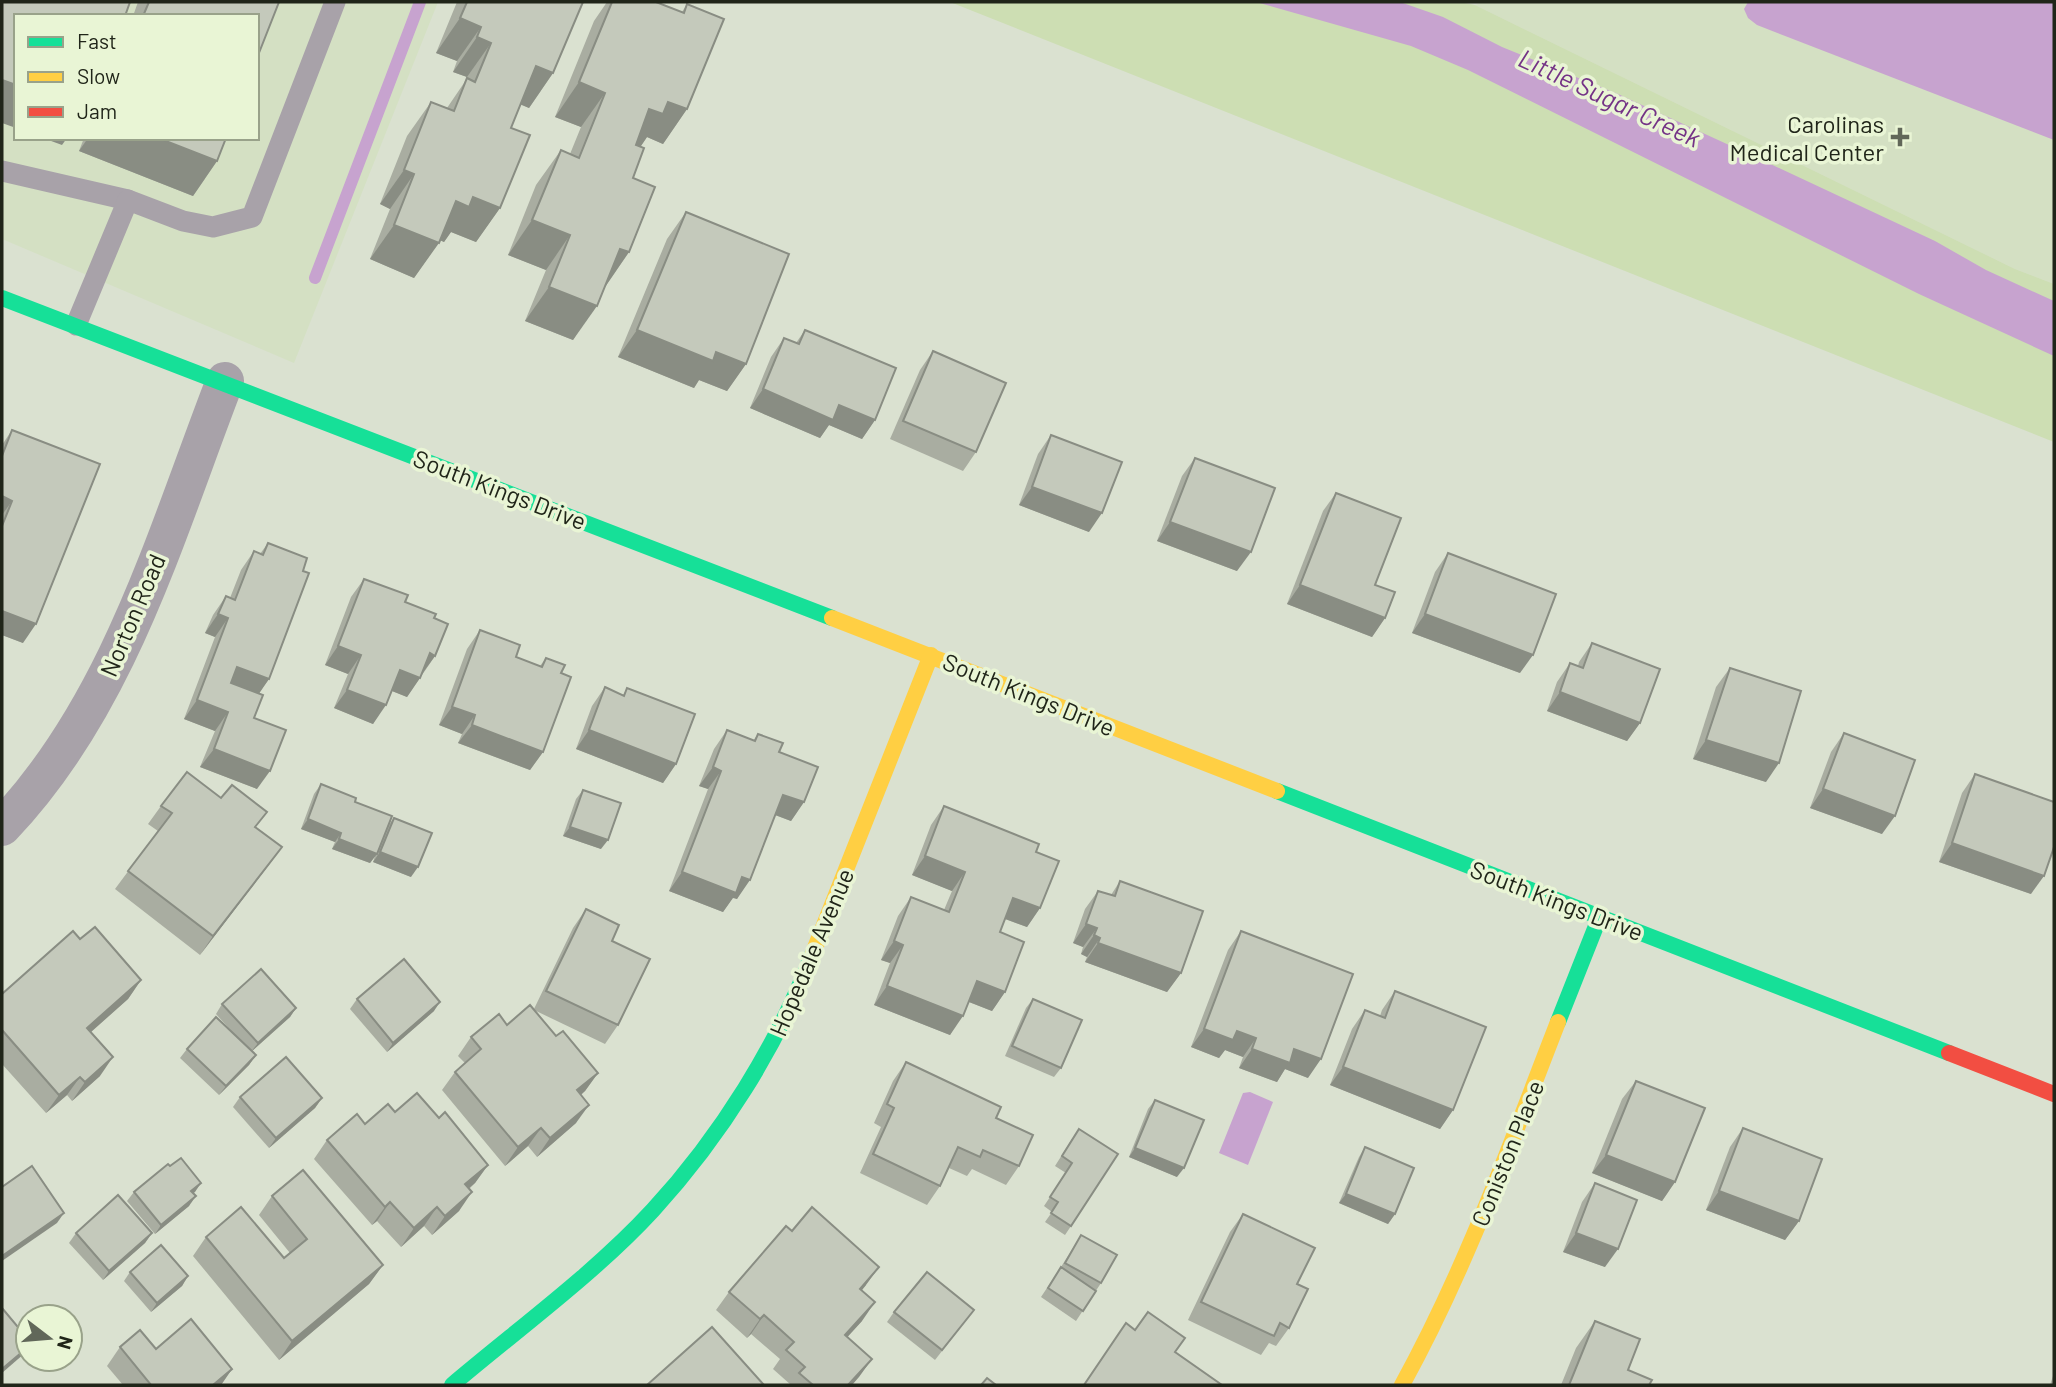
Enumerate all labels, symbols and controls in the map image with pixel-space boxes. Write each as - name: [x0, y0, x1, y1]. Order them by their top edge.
- legend: [14, 14, 259, 140]
- text: Fast: [77, 28, 117, 53]
- water label: Little Sugar Creek: [1514, 41, 1706, 153]
- text: Slow: [77, 63, 120, 88]
- text: Jam: [77, 98, 117, 123]
- place label: Carolinas Medical Center: [1730, 109, 1884, 166]
- marker: Carolinas Medical Center: [1890, 127, 1910, 147]
- street label: South Kings Drive: [410, 443, 590, 535]
- street label: Norton Road: [93, 549, 171, 681]
- street label: South Kings Drive: [939, 646, 1119, 742]
- street label: South Kings Drive: [1467, 854, 1647, 946]
- street label: Hopedale Avenue: [763, 864, 859, 1040]
- street label: Coniston Place: [1465, 1076, 1549, 1230]
- north arrow: [14, 1303, 84, 1373]
- text: N: [53, 1334, 79, 1352]

